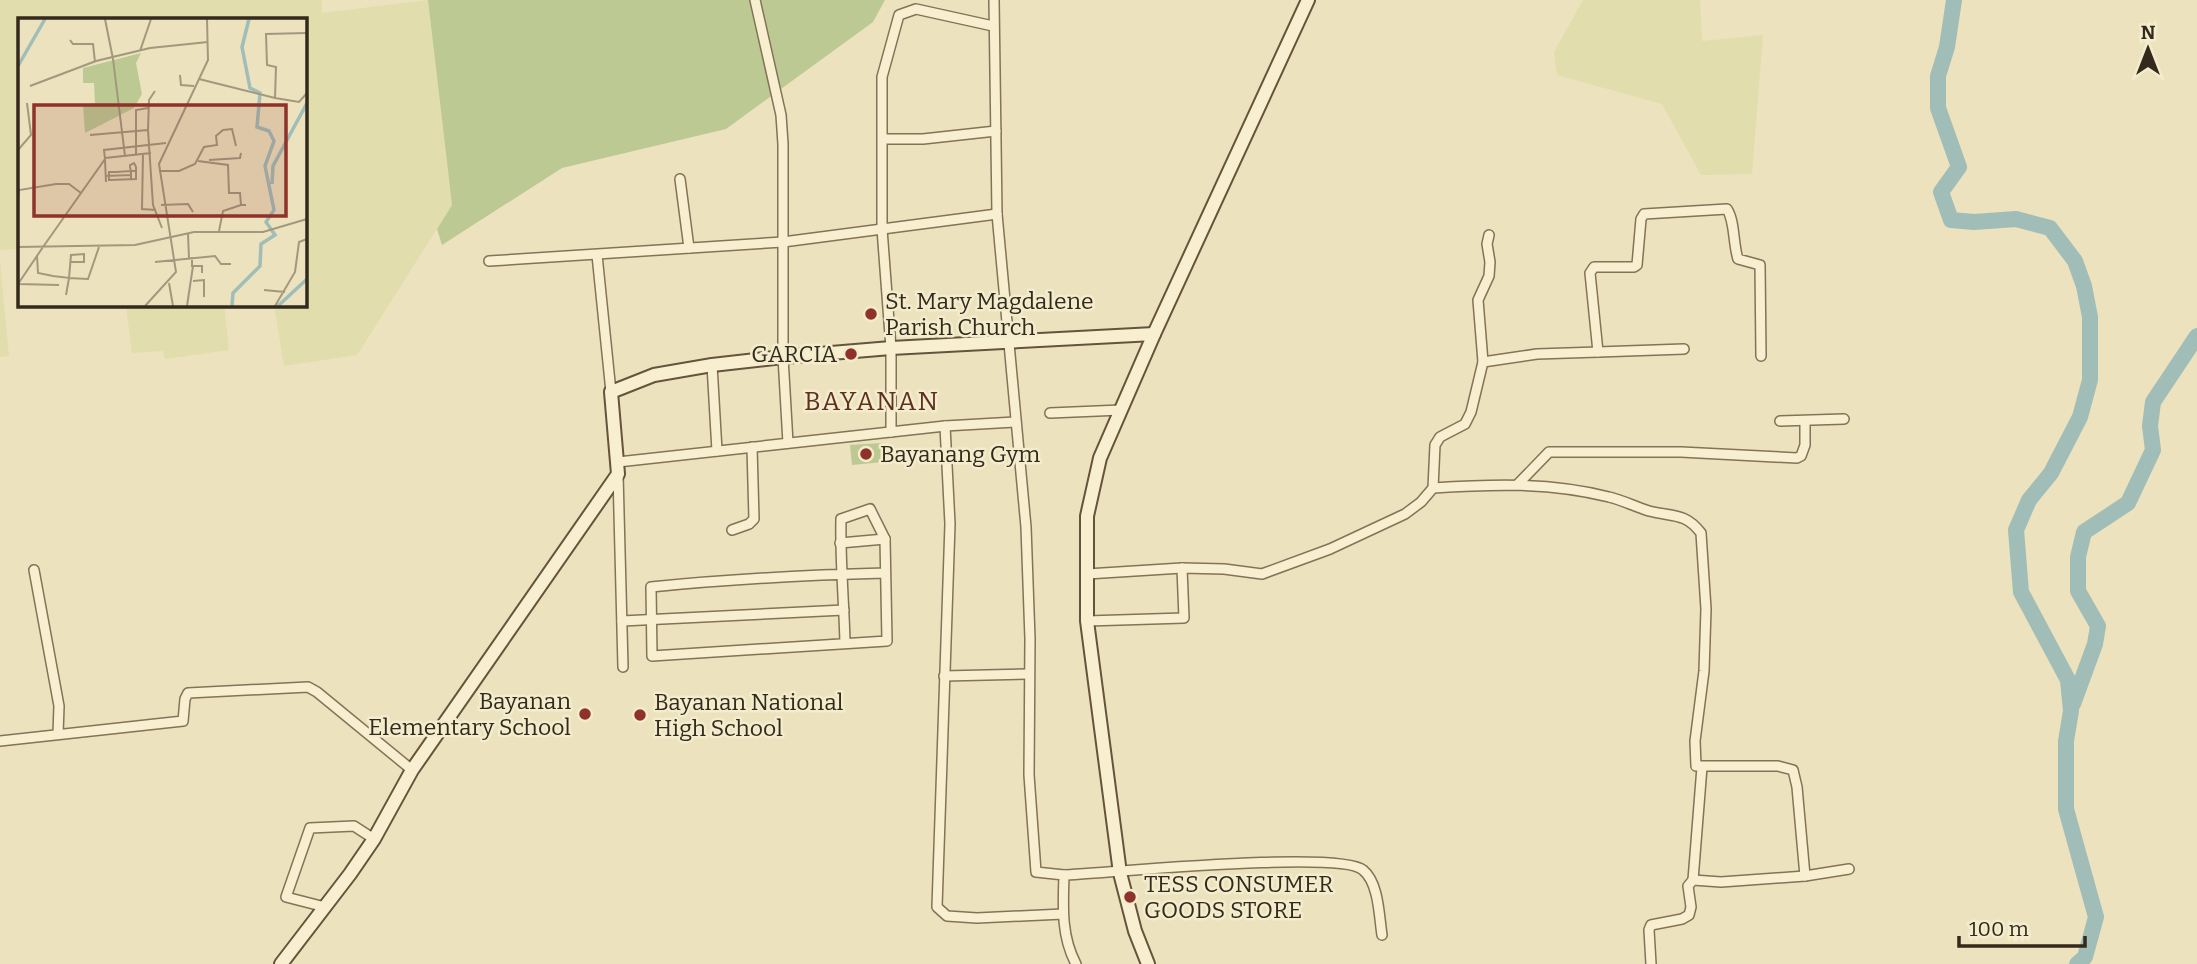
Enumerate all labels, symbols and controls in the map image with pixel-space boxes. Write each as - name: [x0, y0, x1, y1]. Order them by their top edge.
- north arrow: [2113, 14, 2183, 84]
- inset map: [18, 18, 306, 306]
- text: N: [2141, 21, 2156, 44]
- place label: St. Mary Magdalene Parish Church: [885, 287, 1094, 341]
- marker: St. Mary Magdalene Parish Church: [863, 306, 879, 322]
- place label: GARCIA: [751, 340, 838, 368]
- marker: GARCIA: [843, 346, 859, 362]
- district label: BAYANAN: [804, 386, 940, 417]
- place label: Bayanang Gym: [880, 440, 1040, 468]
- marker: Bayanang Gym: [858, 446, 874, 462]
- place label: Bayanan Elementary School: [368, 687, 571, 741]
- place label: Bayanan National High School: [654, 688, 844, 742]
- marker: Bayanan Elementary School: [577, 706, 593, 722]
- marker: Bayanan National High School: [632, 707, 648, 723]
- place label: TESS CONSUMER GOODS STORE: [1144, 870, 1333, 924]
- marker: TESS CONSUMER GOODS STORE: [1122, 889, 1138, 905]
- scale bar: [1959, 904, 2085, 948]
- text: 100 m: [1969, 916, 2029, 942]

